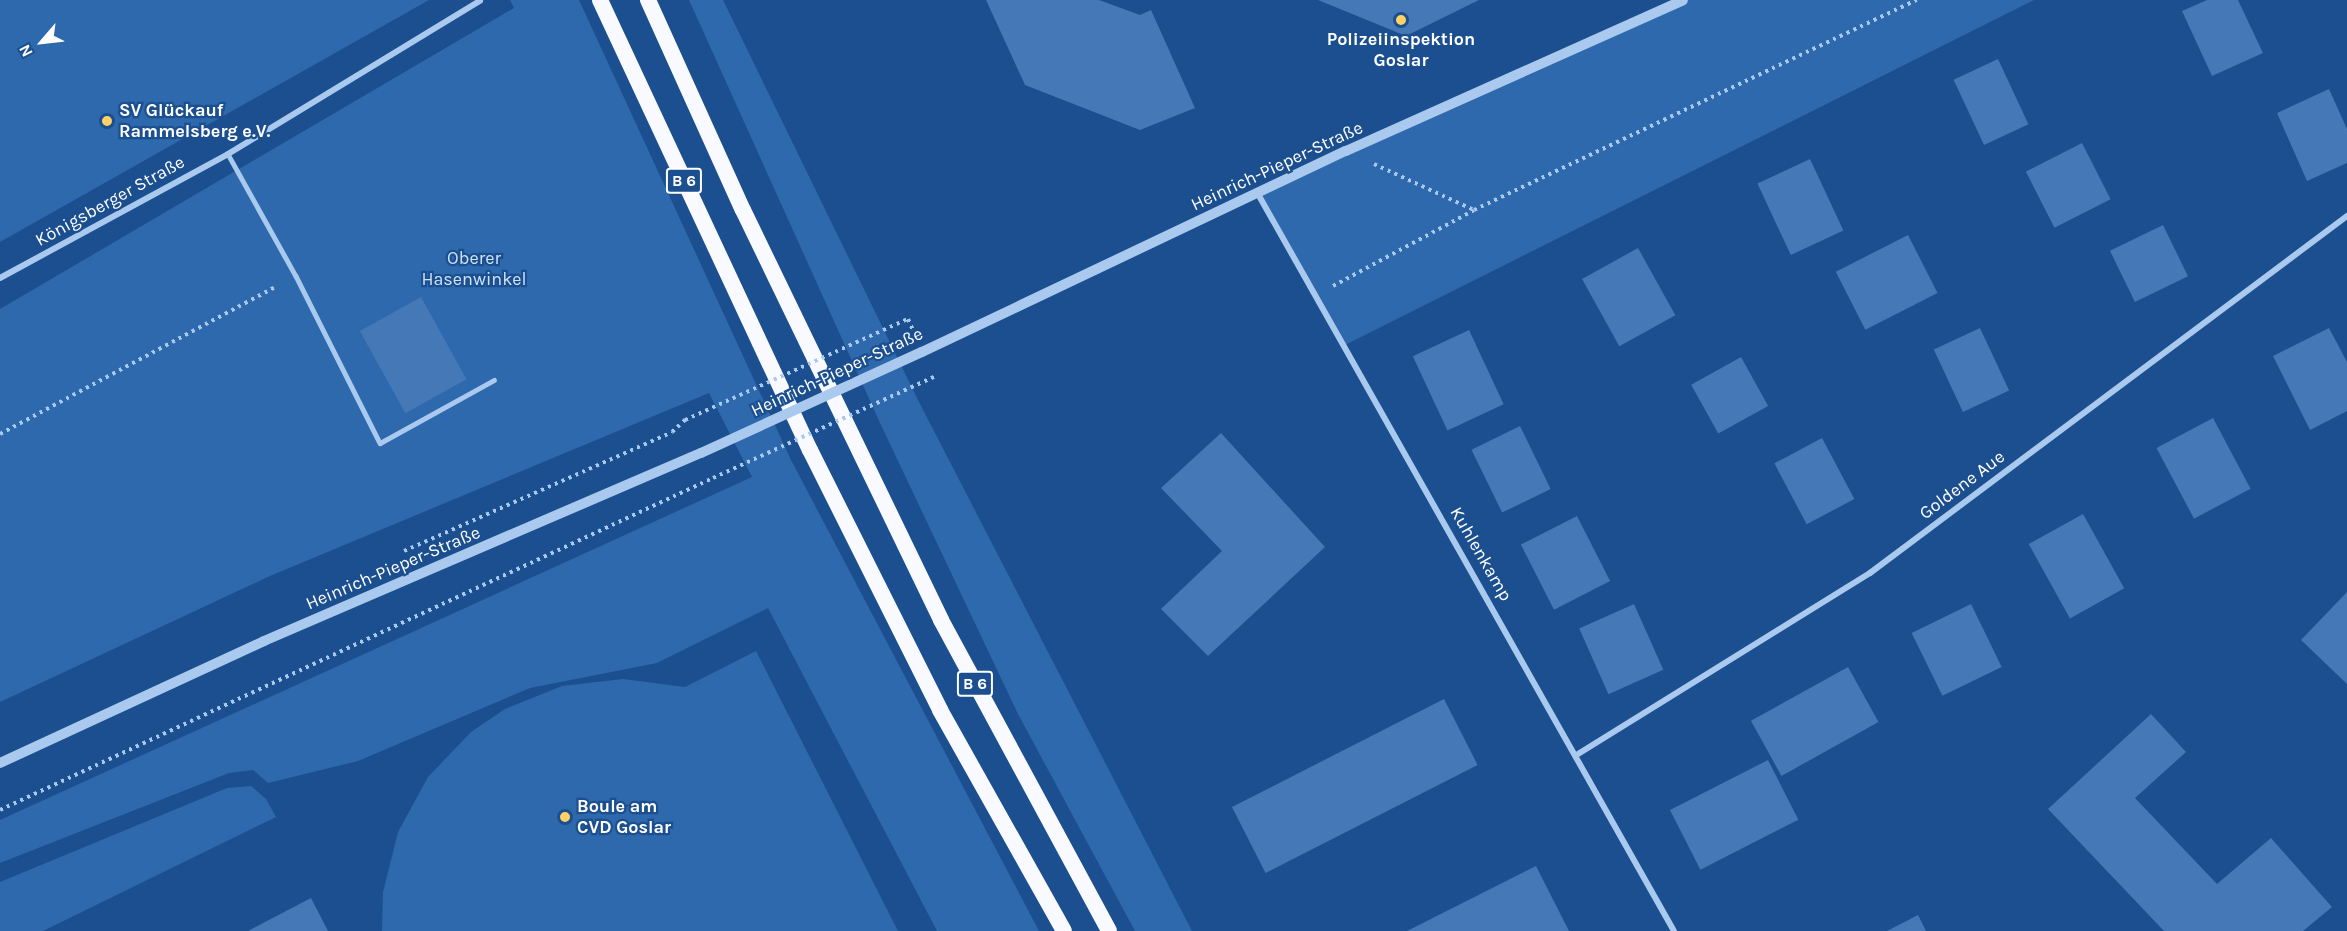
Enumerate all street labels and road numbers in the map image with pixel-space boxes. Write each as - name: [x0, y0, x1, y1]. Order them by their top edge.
- street label: Heinrich-Pieper-Straße: [1188, 117, 1366, 215]
- street label: Königsberger Straße: [32, 151, 188, 251]
- road number: B 6: [664, 168, 704, 194]
- street label: Heinrich-Pieper-Straße: [748, 323, 926, 421]
- street label: Goldene Aue: [1915, 446, 2009, 524]
- street label: Kuhlenkamp: [1445, 503, 1517, 605]
- street label: Heinrich-Pieper-Straße: [303, 521, 483, 615]
- road number: B 6: [956, 671, 994, 697]

